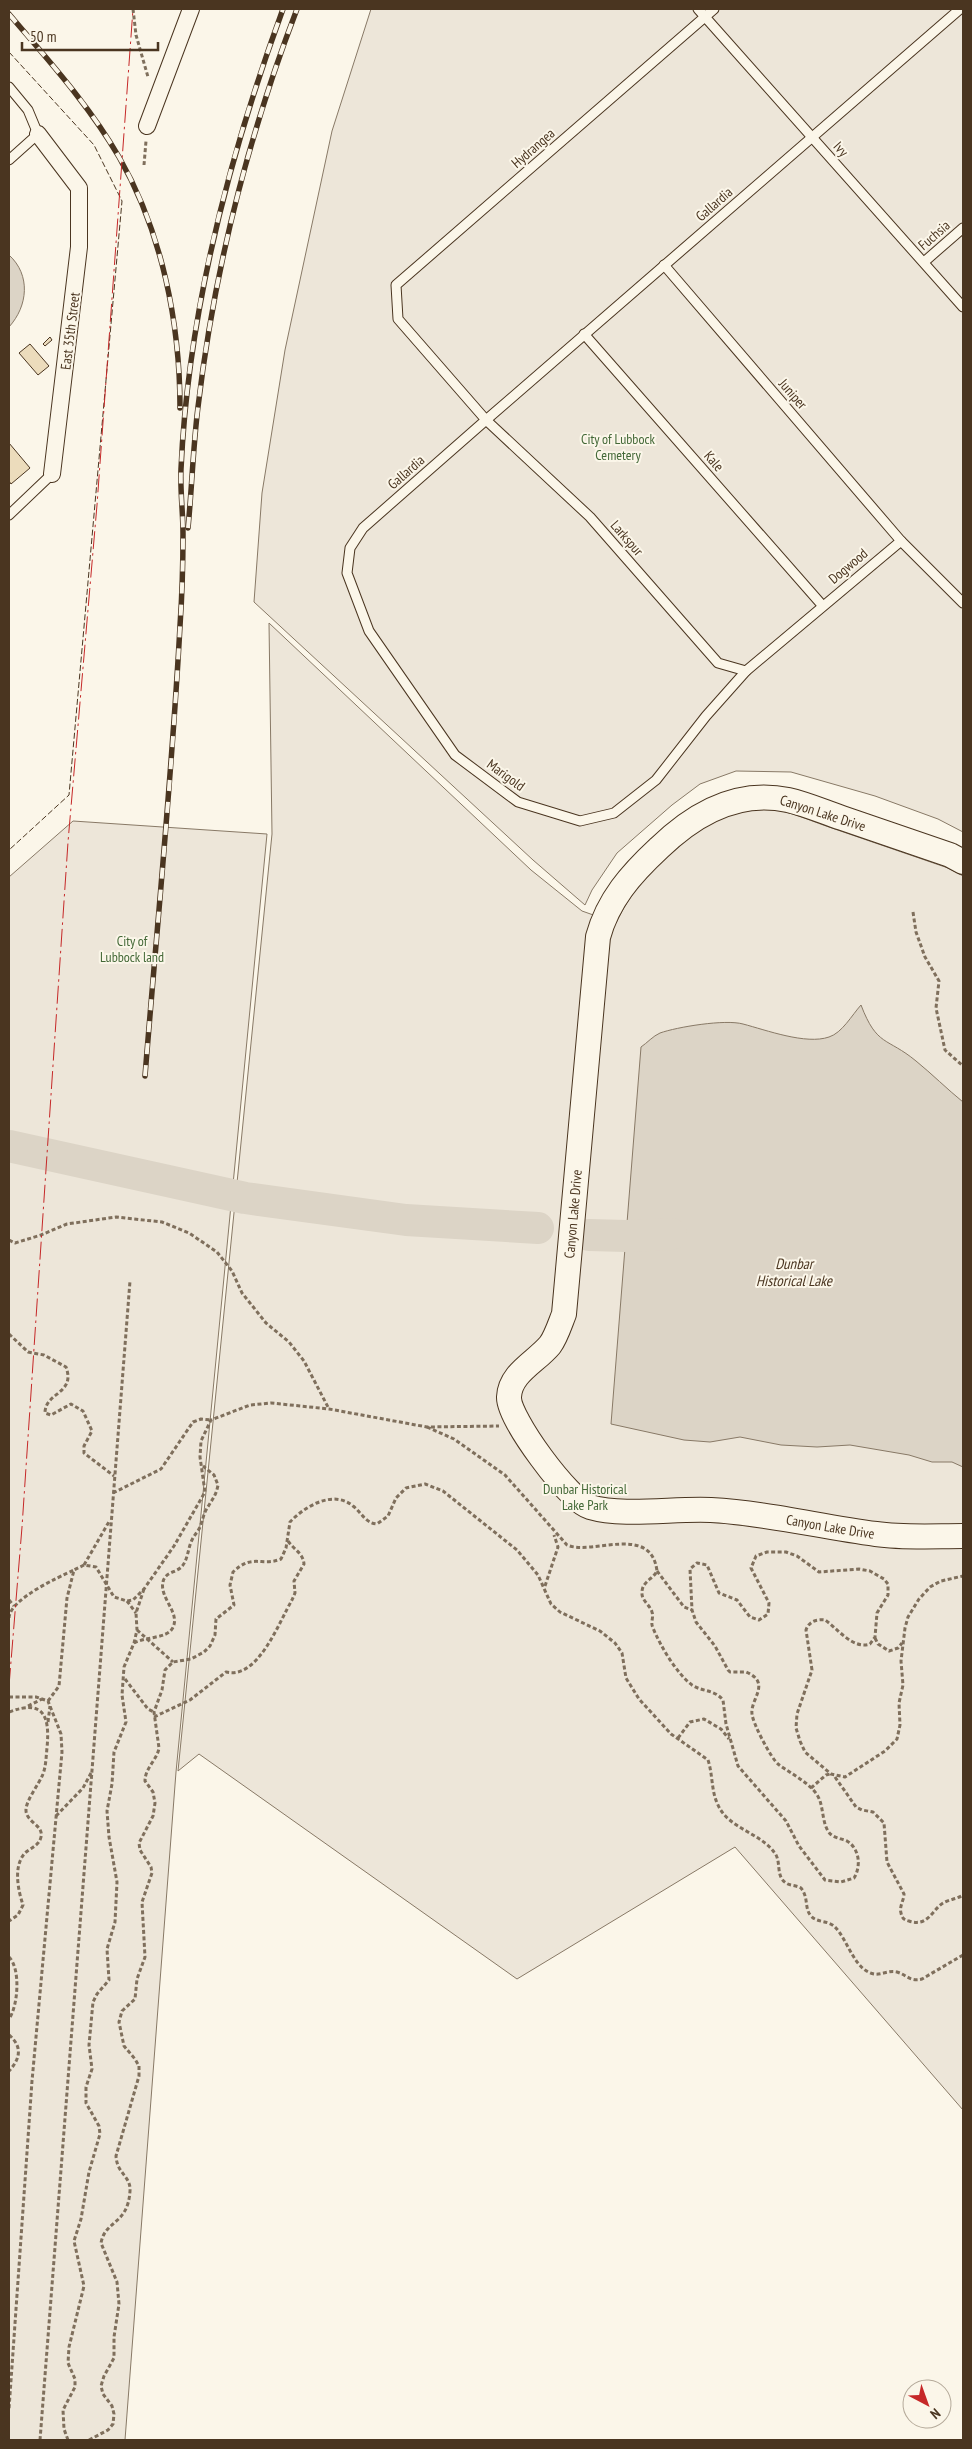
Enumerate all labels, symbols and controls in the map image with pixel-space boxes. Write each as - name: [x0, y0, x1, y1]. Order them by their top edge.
- scale bar: [22, 20, 159, 52]
- text: 50 m: [30, 27, 56, 46]
- street label: Hydrangea: [508, 124, 558, 172]
- street label: Ivy: [830, 138, 853, 161]
- street label: Gallardia: [692, 183, 736, 225]
- street label: Fuchsia: [914, 216, 954, 254]
- street label: East 35th Street: [56, 291, 84, 371]
- street label: Juniper: [774, 374, 811, 413]
- park label: City of Lubbock Cemetery: [581, 430, 655, 464]
- street label: Kale: [700, 447, 728, 475]
- street label: Gallardia: [384, 451, 428, 493]
- street label: Larkspur: [607, 517, 647, 560]
- street label: Dogwood: [825, 544, 871, 588]
- street label: Marigold: [483, 755, 529, 795]
- street label: Canyon Lake Drive: [778, 791, 868, 835]
- park label: City of Lubbock land: [100, 932, 164, 966]
- street label: Canyon Lake Drive: [560, 1169, 586, 1259]
- water label: Dunbar Historical Lake: [756, 1254, 833, 1290]
- park label: Dunbar Historical Lake Park: [543, 1480, 628, 1514]
- street label: Canyon Lake Drive: [785, 1510, 876, 1543]
- north arrow: [902, 2379, 952, 2429]
- text: N: [927, 2405, 944, 2423]

